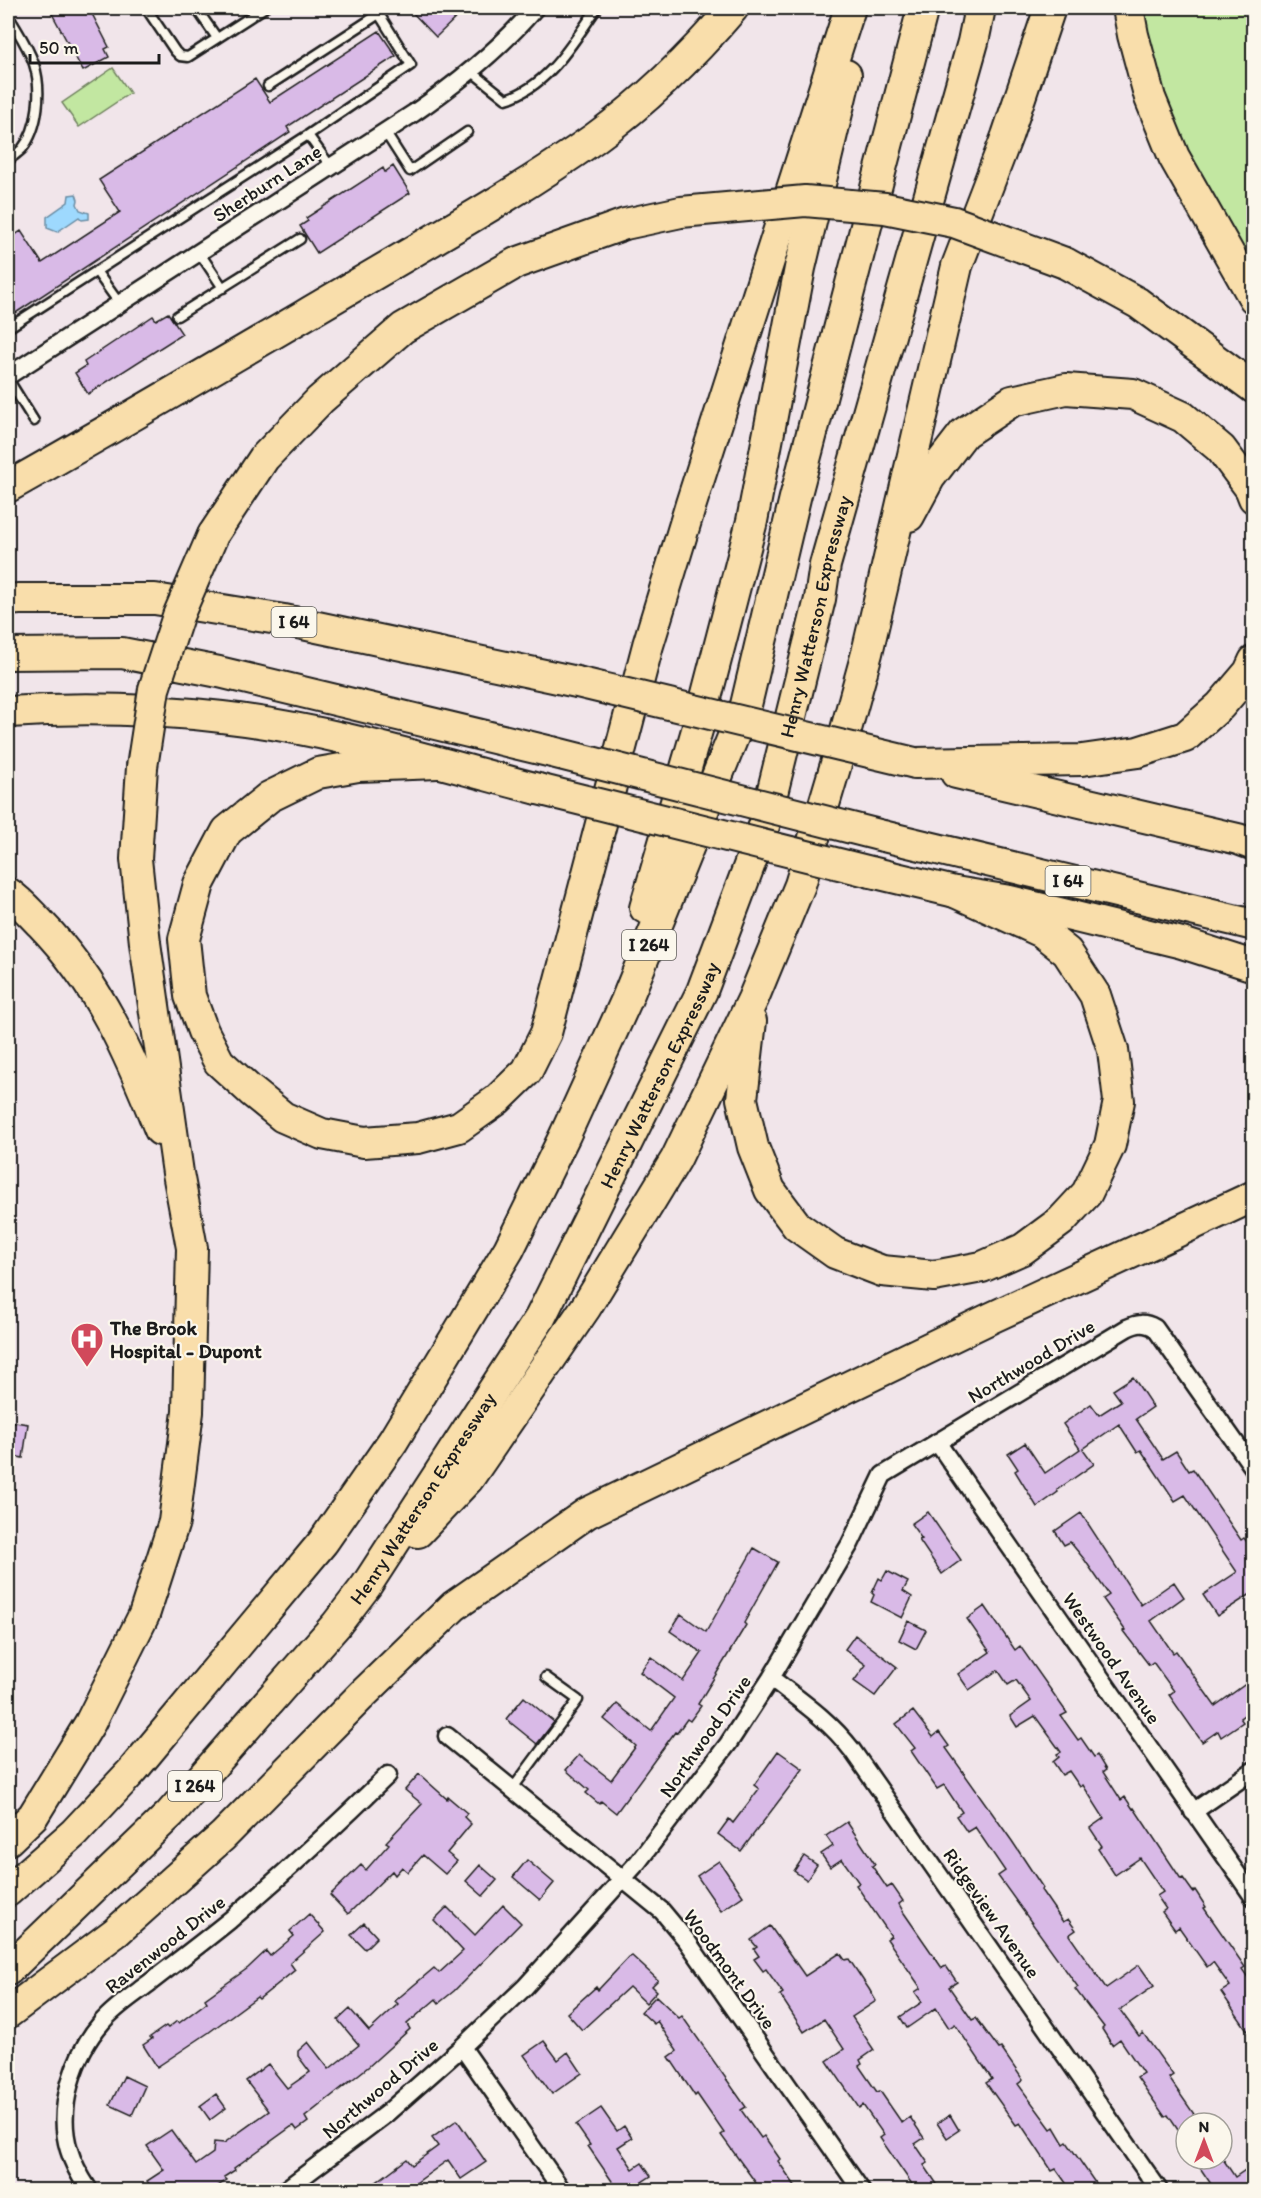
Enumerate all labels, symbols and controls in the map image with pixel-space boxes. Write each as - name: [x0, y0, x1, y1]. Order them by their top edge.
- scale bar: [30, 27, 159, 65]
- text: 50 m: [39, 37, 79, 59]
- street label: Sherburn Lane: [208, 139, 326, 227]
- street label: Henry Watterson Expressway: [774, 492, 856, 740]
- road number: I 64: [272, 607, 316, 637]
- road number: I 64: [1046, 866, 1090, 896]
- road number: I 264: [622, 930, 676, 960]
- street label: Henry Watterson Expressway: [594, 958, 724, 1192]
- street label: Northwood Drive: [963, 1314, 1099, 1408]
- place label: The Brook Hospital - Dupont: [109, 1316, 262, 1364]
- hospital icon: The Brook Hospital - Dupont: [69, 1321, 105, 1368]
- street label: Henry Watterson Expressway: [344, 1387, 501, 1609]
- street label: Westwood Avenue: [1058, 1587, 1166, 1729]
- street label: Northwood Drive: [654, 1670, 756, 1802]
- road number: I 264: [168, 1771, 222, 1801]
- street label: Ridgeview Avenue: [938, 1843, 1046, 1983]
- street label: Ravenwood Drive: [100, 1890, 230, 1998]
- street label: Woodmont Drive: [679, 1904, 781, 2034]
- street label: Northwood Drive: [317, 2033, 443, 2143]
- north arrow: [1174, 2111, 1234, 2171]
- text: N: [1199, 2117, 1209, 2136]

